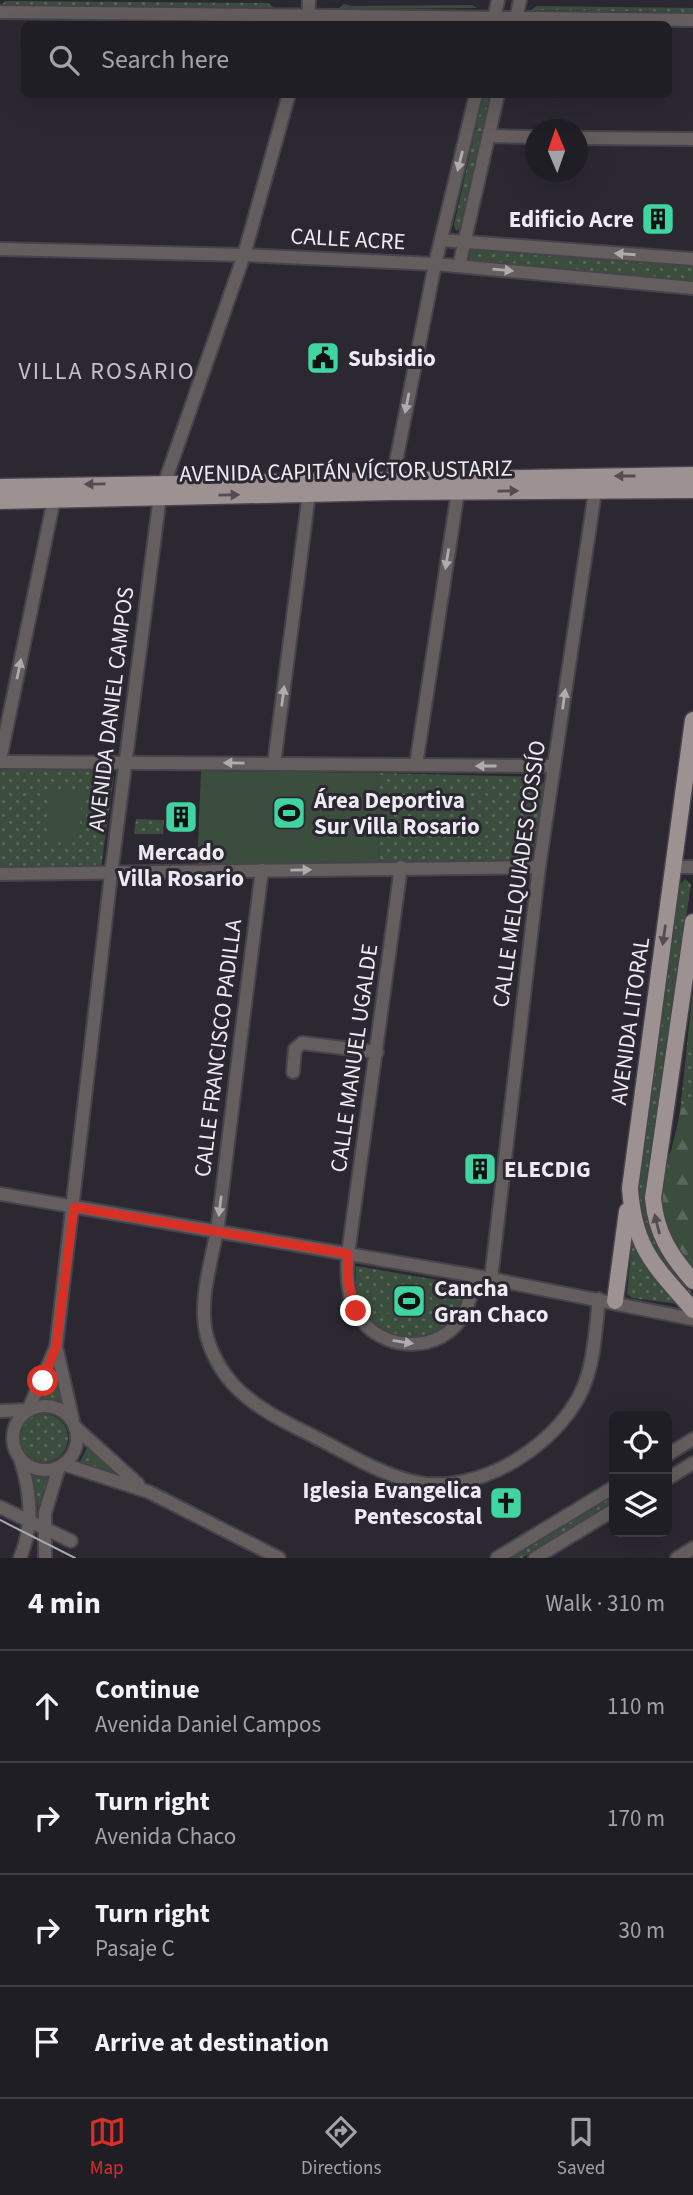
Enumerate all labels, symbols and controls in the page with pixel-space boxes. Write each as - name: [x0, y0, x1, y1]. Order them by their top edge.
- search box: [21, 21, 672, 98]
- icon: search: [45, 41, 83, 79]
- text: Search here: [101, 41, 229, 78]
- north arrow: [525, 119, 588, 182]
- one-way arrow: [454, 150, 465, 172]
- building icon: Edificio Acre: [639, 200, 677, 238]
- place label: Edificio Acre: [509, 203, 634, 236]
- street label: CALLE ACRE: [290, 220, 406, 258]
- one-way arrow: [614, 248, 636, 259]
- one-way arrow: [492, 265, 514, 276]
- public building icon: Subsidio: [304, 339, 342, 377]
- place label: Subsidio: [348, 342, 436, 375]
- district label: VILLA ROSARIO: [18, 354, 196, 389]
- one-way arrow: [402, 392, 413, 414]
- street label: AVENIDA CAPITÁN VÍCTOR USTARIZ: [179, 452, 513, 490]
- one-way arrow: [614, 470, 636, 482]
- one-way arrow: [84, 479, 106, 490]
- one-way arrow: [497, 485, 519, 497]
- one-way arrow: [218, 489, 240, 501]
- one-way arrow: [442, 548, 453, 570]
- street label: AVENIDA DANIEL CAMPOS: [80, 585, 142, 833]
- one-way arrow: [13, 658, 24, 680]
- one-way arrow: [277, 685, 288, 707]
- one-way arrow: [559, 688, 570, 710]
- street label: CALLE MELQUIADES COSSÍO: [484, 738, 554, 1010]
- one-way arrow: [223, 758, 245, 769]
- one-way arrow: [475, 760, 497, 772]
- place label: Área Deportiva Sur Villa Rosario: [313, 784, 480, 843]
- sports icon: Área Deportiva Sur Villa Rosario: [270, 794, 308, 832]
- building icon: Mercado Villa Rosario: [162, 798, 200, 836]
- place label: Mercado Villa Rosario: [117, 836, 244, 895]
- one-way arrow: [290, 864, 312, 875]
- street label: CALLE FRANCISCO PADILLA: [186, 917, 250, 1179]
- one-way arrow: [658, 924, 669, 946]
- street label: AVENIDA LITORAL: [602, 935, 658, 1107]
- street label: CALLE MANUEL UGALDE: [322, 942, 386, 1174]
- building icon: ELECDIG: [461, 1150, 499, 1188]
- place label: ELECDIG: [504, 1153, 591, 1186]
- one-way arrow: [214, 1195, 225, 1217]
- one-way arrow: [651, 1213, 662, 1235]
- place label: Cancha Gran Chaco: [434, 1272, 549, 1331]
- sports icon: Cancha Gran Chaco: [390, 1282, 428, 1320]
- route end: [340, 1295, 371, 1326]
- one-way arrow: [392, 1337, 414, 1348]
- route start: [27, 1365, 58, 1396]
- map controls: [609, 1411, 672, 1537]
- button: locate: [609, 1411, 672, 1474]
- place label: Iglesia Evangelica Pentescostal: [302, 1474, 482, 1533]
- button: layers: [609, 1474, 672, 1537]
- church icon: Iglesia Evangelica Pentescostal: [487, 1484, 525, 1522]
- text: 4 min: [28, 1582, 101, 1625]
- text: Walk · 310 m: [546, 1587, 665, 1620]
- text: Continue: [95, 1671, 200, 1708]
- icon: ahead: [28, 1687, 66, 1725]
- text: 110 m: [607, 1690, 665, 1723]
- text: Avenida Daniel Campos: [95, 1708, 321, 1741]
- text: Turn right: [95, 1783, 210, 1820]
- icon: right: [28, 1799, 66, 1837]
- text: 170 m: [607, 1802, 665, 1835]
- text: Avenida Chaco: [95, 1820, 236, 1853]
- text: Turn right: [95, 1895, 210, 1932]
- icon: right: [28, 1911, 66, 1949]
- text: 30 m: [618, 1914, 665, 1947]
- text: Pasaje C: [95, 1932, 175, 1965]
- icon: arrive: [28, 2023, 66, 2061]
- text: Arrive at destination: [95, 2024, 329, 2061]
- tab: Map: [88, 2113, 126, 2182]
- tab: Directions: [301, 2113, 381, 2182]
- tab: Saved: [557, 2113, 605, 2182]

